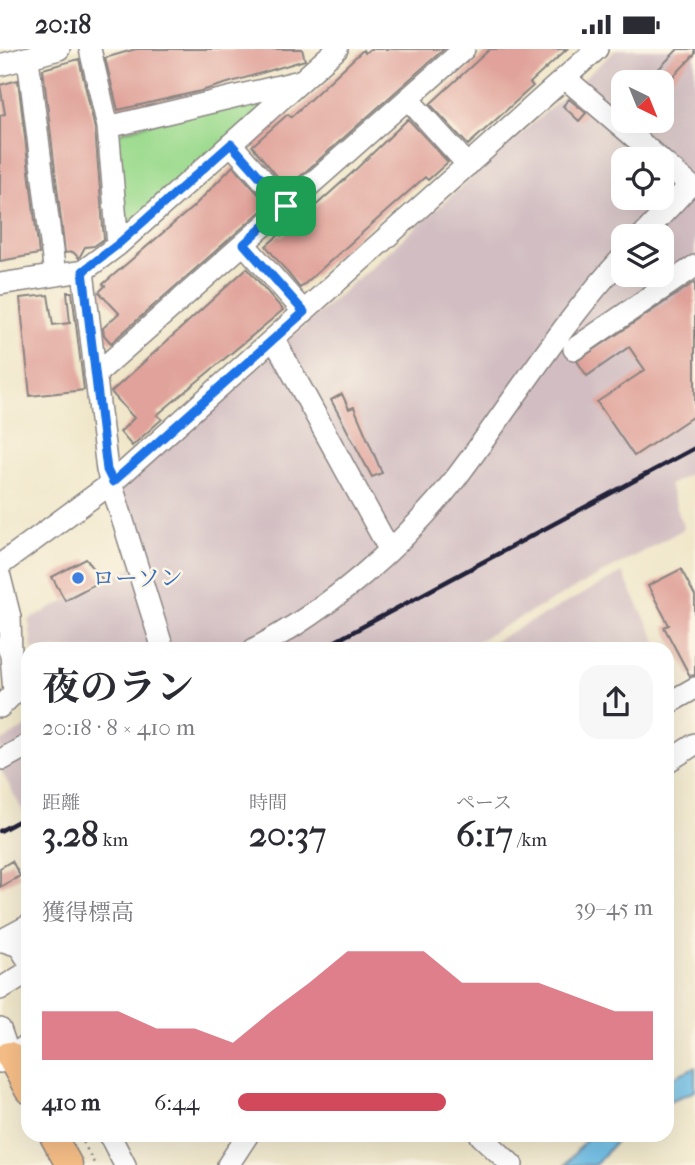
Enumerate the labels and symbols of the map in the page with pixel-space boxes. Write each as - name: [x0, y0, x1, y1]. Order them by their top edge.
- north arrow: [611, 70, 674, 133]
- pin: [256, 176, 316, 236]
- place label: ローソン: [92, 565, 183, 592]
- marker: ローソン: [70, 570, 86, 586]

